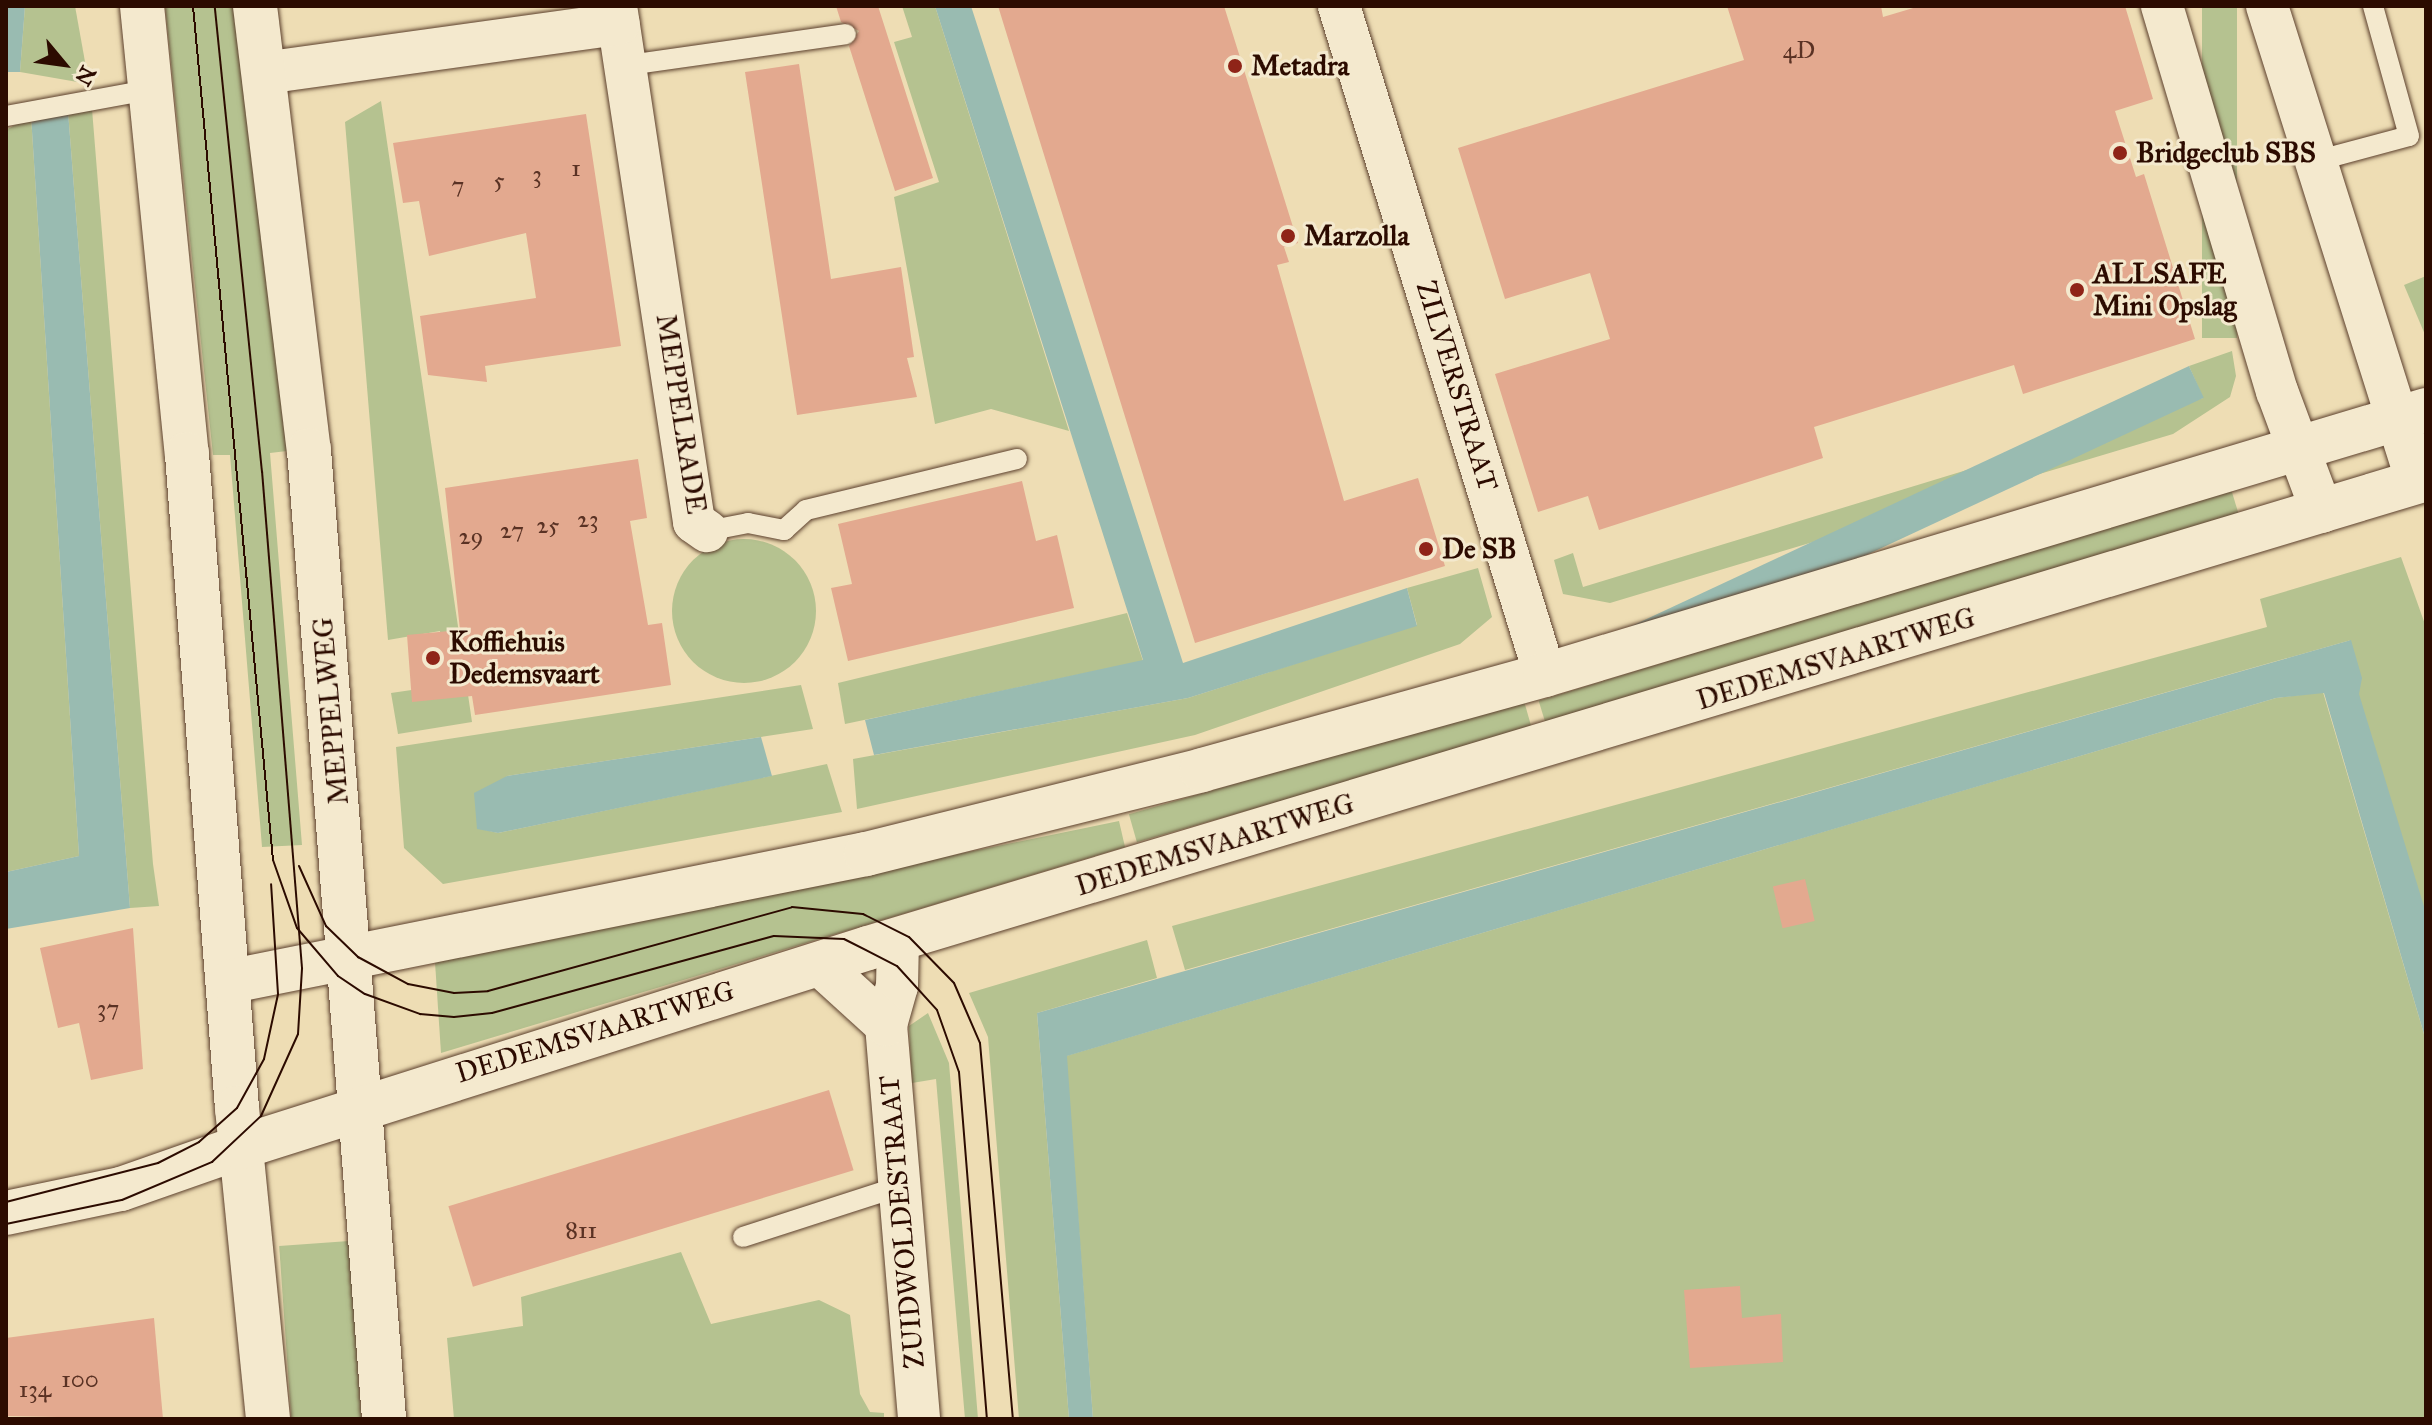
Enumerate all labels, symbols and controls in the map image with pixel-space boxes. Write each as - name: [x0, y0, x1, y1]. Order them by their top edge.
- north arrow: [24, 24, 104, 104]
- house number: 4D: [1783, 37, 1815, 65]
- place label: Metadra: [1251, 49, 1349, 83]
- marker: Metadra: [1226, 57, 1244, 75]
- text: N: [69, 61, 102, 91]
- place label: Bridgeclub SBS: [2136, 136, 2316, 170]
- marker: Bridgeclub SBS: [2111, 144, 2129, 162]
- house number: 1: [571, 155, 581, 183]
- house number: 3: [532, 161, 542, 189]
- house number: 5: [493, 167, 505, 195]
- house number: 7: [452, 172, 464, 200]
- place label: Marzolla: [1304, 219, 1409, 253]
- marker: Marzolla: [1279, 227, 1297, 245]
- place label: ALLSAFE Mini Opslag: [2093, 257, 2236, 323]
- street label: ZILVERSTRAAT: [1409, 277, 1505, 495]
- marker: ALLSAFE Mini Opslag: [2068, 281, 2086, 299]
- street label: MEPPELRADE: [649, 312, 713, 516]
- house number: 23: [577, 506, 599, 534]
- house number: 25: [537, 512, 559, 540]
- house number: 27: [500, 517, 524, 545]
- house number: 29: [459, 523, 483, 551]
- place label: De SB: [1442, 532, 1516, 566]
- marker: De SB: [1417, 540, 1435, 558]
- street label: DEDEMSVAARTWEG: [1693, 601, 1979, 717]
- street label: MEPPELWEG: [306, 616, 356, 806]
- place label: Koffiehuis Dedemsvaart: [449, 625, 600, 691]
- marker: Koffiehuis Dedemsvaart: [424, 649, 442, 667]
- street label: DEDEMSVAARTWEG: [1072, 787, 1358, 903]
- street label: DEDEMSVAARTWEG: [452, 974, 738, 1090]
- house number: 37: [97, 995, 119, 1023]
- street label: ZUIDWOLDESTRAAT: [872, 1074, 932, 1370]
- house number: 811: [565, 1217, 597, 1245]
- house number: 100: [61, 1366, 99, 1394]
- house number: 134: [19, 1376, 51, 1404]

